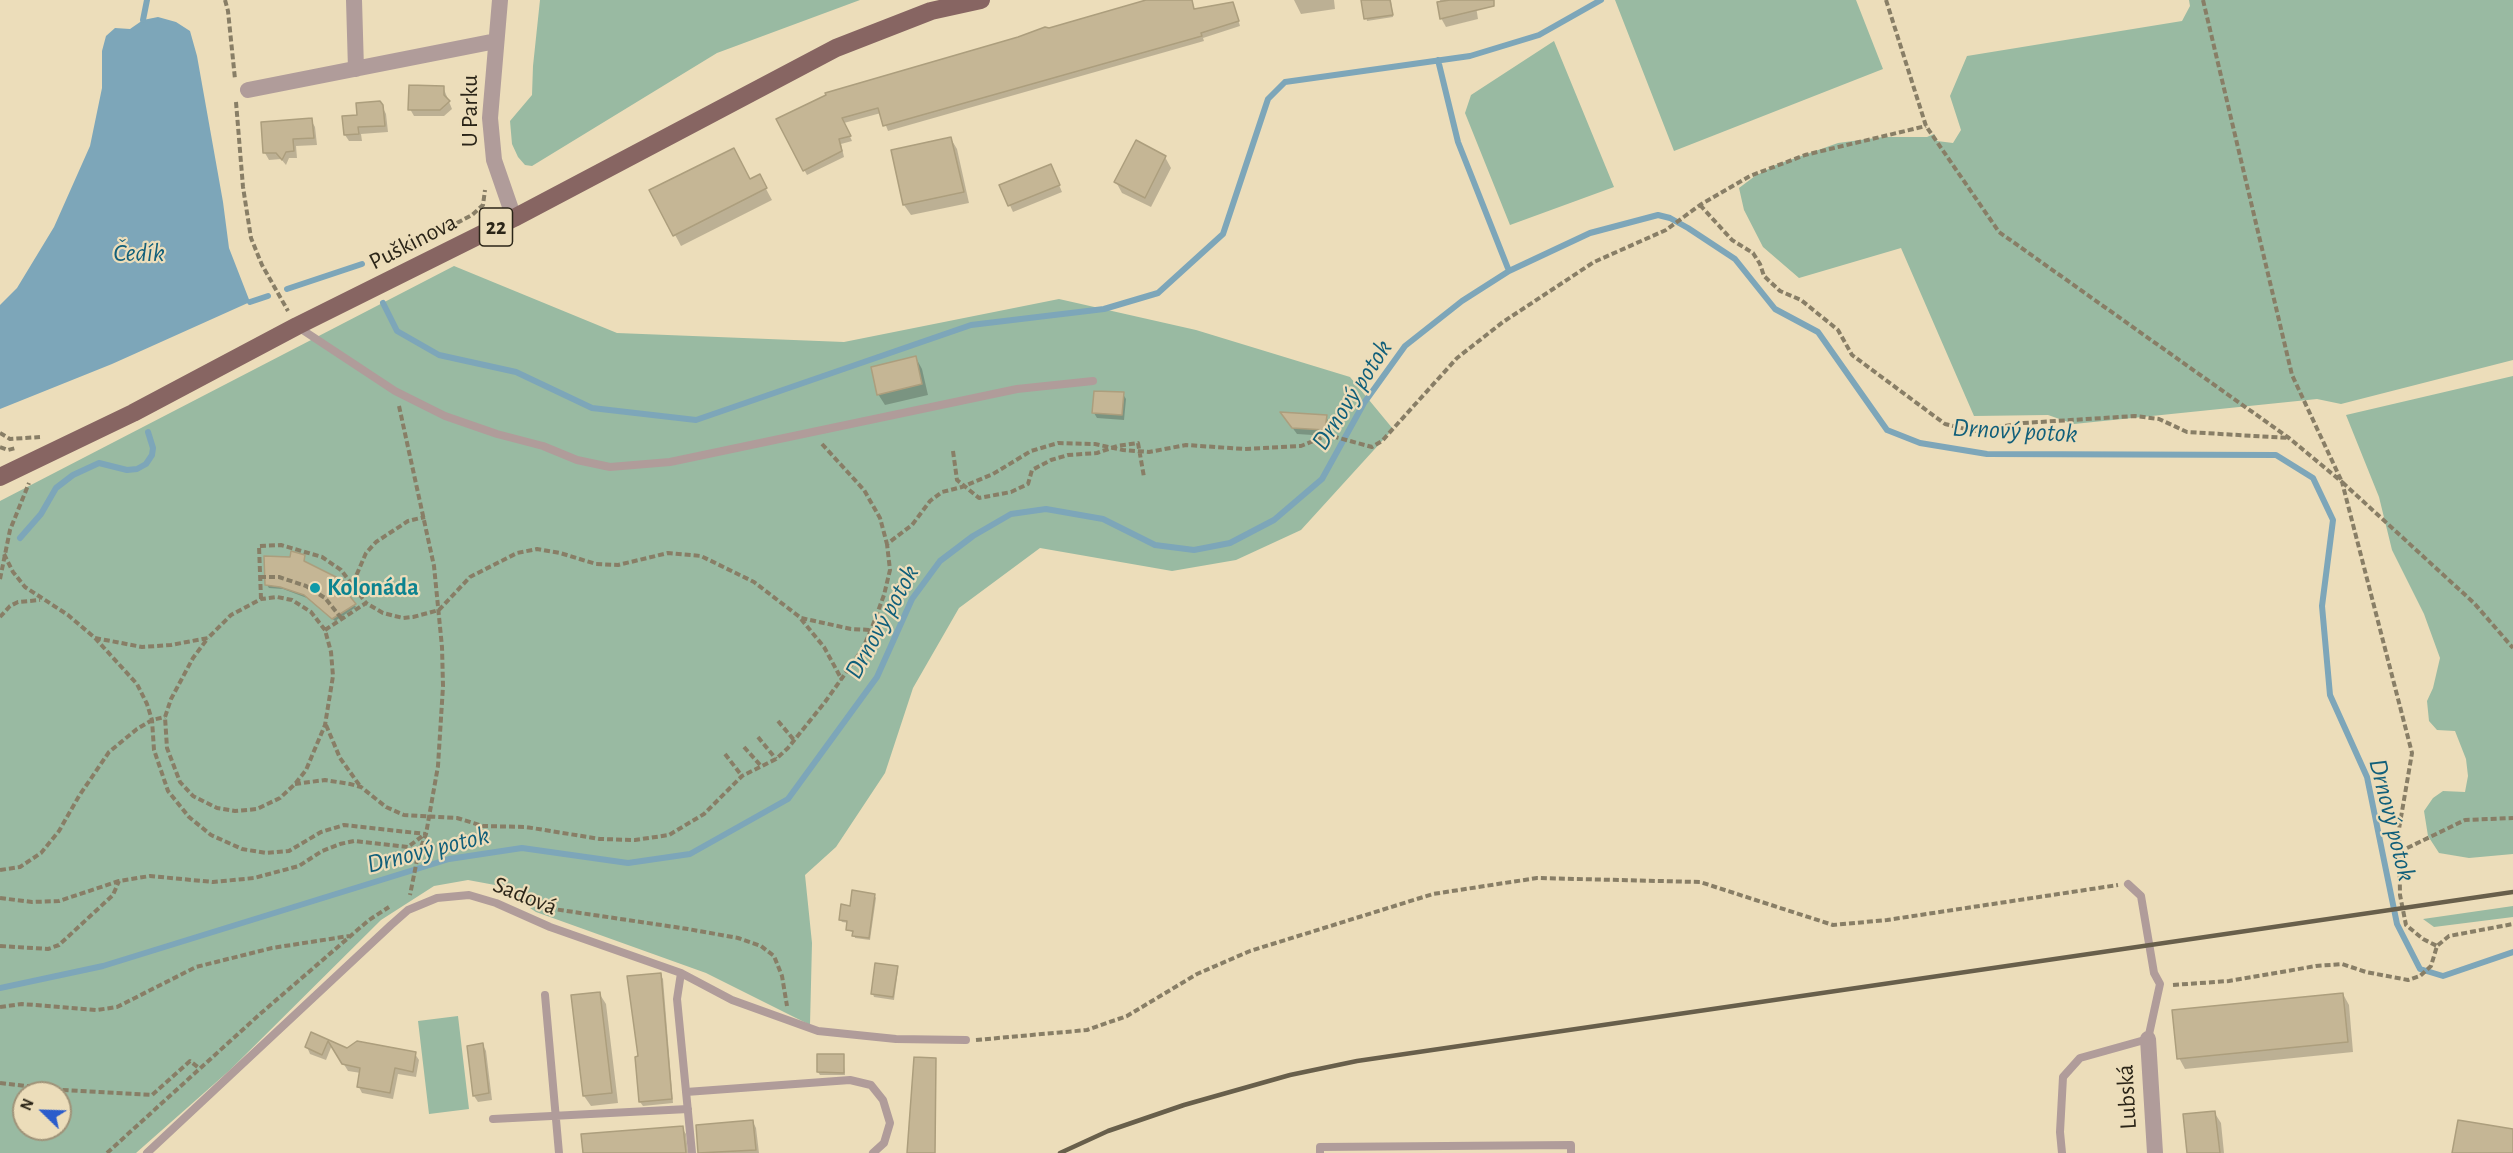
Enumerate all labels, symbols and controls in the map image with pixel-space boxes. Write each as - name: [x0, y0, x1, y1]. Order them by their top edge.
- street label: U Parku: [456, 75, 484, 147]
- street label: Puškinova: [364, 208, 462, 276]
- road number: 22: [480, 208, 512, 246]
- water label: Čedík: [113, 237, 165, 269]
- water label: Drnový potok: [1305, 334, 1399, 456]
- water label: Drnový potok: [1952, 412, 2078, 450]
- water label: Drnový potok: [838, 560, 926, 684]
- place label: Kolonáda: [327, 574, 419, 602]
- marker: Kolonáda: [308, 581, 322, 595]
- water label: Drnový potok: [2362, 756, 2422, 884]
- water label: Drnový potok: [364, 820, 492, 880]
- street label: Sadová: [489, 870, 561, 922]
- street label: Lubská: [2111, 1064, 2143, 1130]
- north arrow: [12, 1081, 72, 1141]
- text: N: [18, 1097, 37, 1113]

